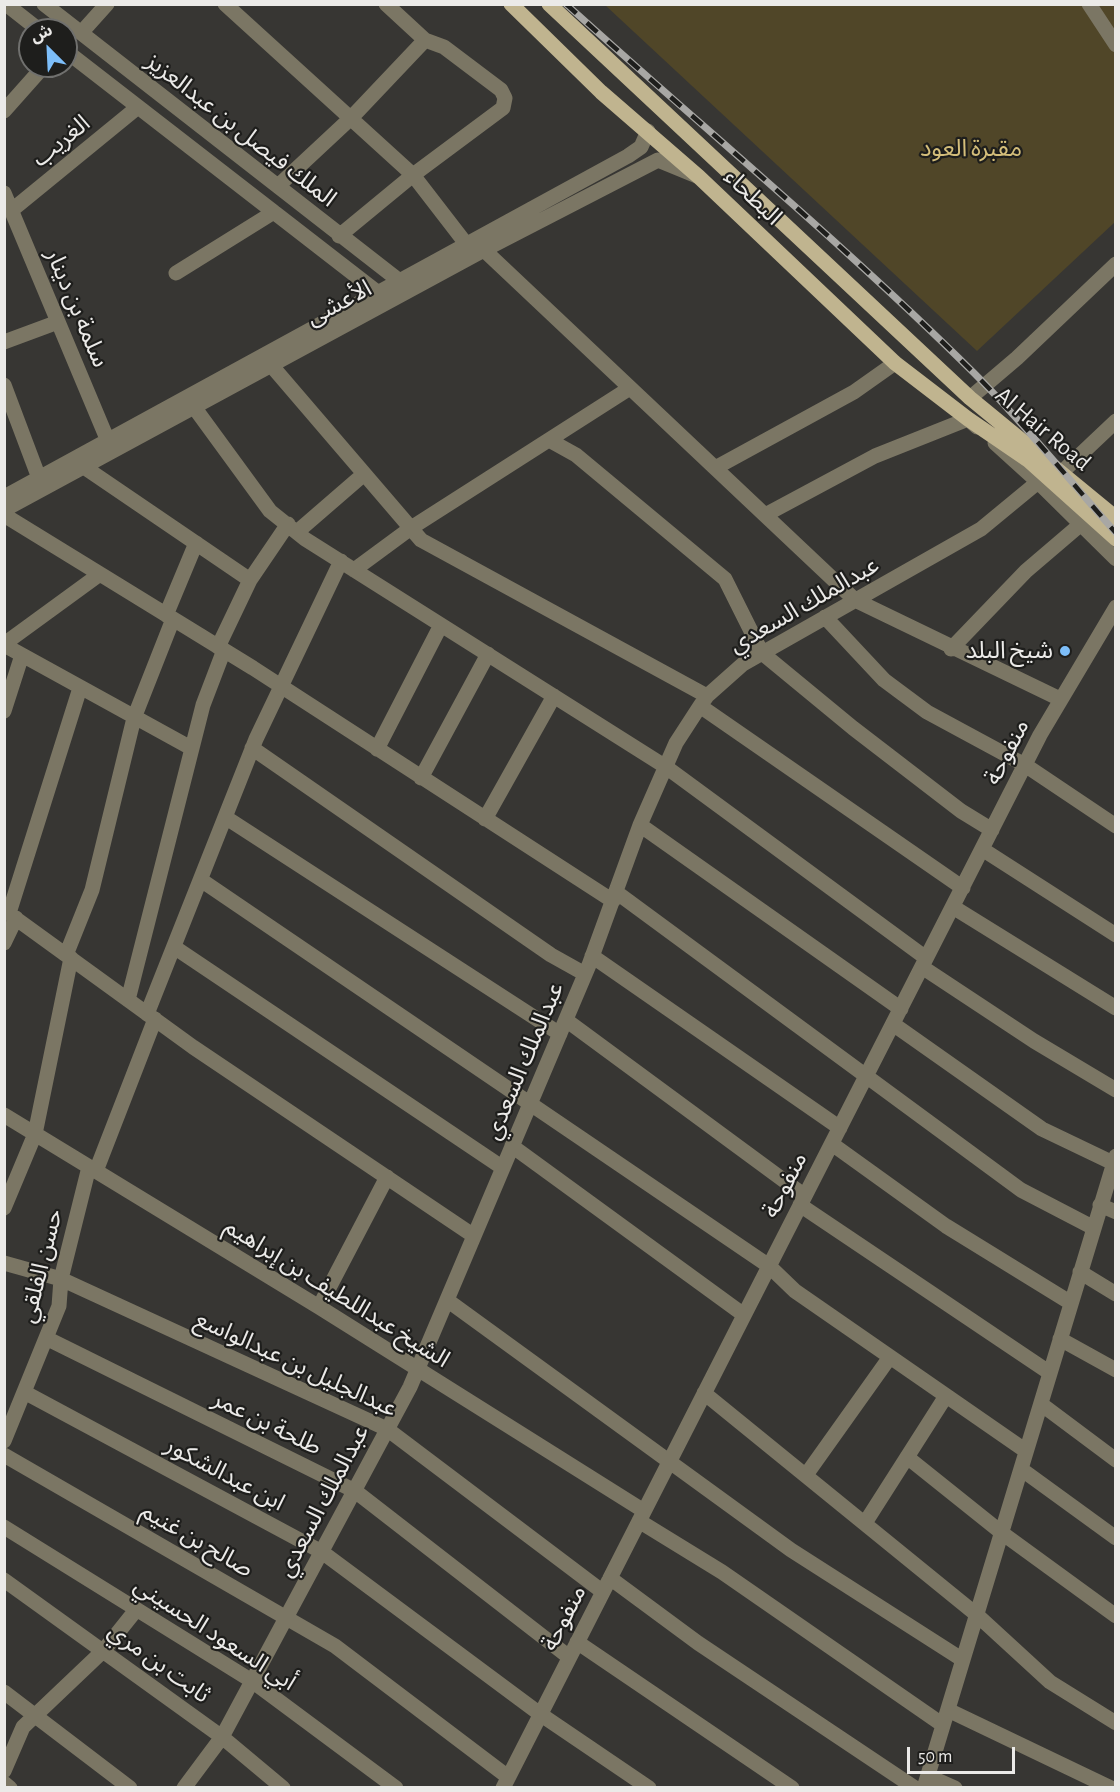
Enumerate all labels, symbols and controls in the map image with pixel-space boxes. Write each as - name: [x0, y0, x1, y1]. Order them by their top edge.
- north arrow: [18, 18, 78, 78]
- text: ش: [28, 22, 55, 45]
- street label: الملك فيصل بن عبدالعزيز: [140, 47, 342, 213]
- street label: الغريب: [26, 109, 96, 173]
- park label: مقبرة العود: [920, 135, 1022, 163]
- street label: البطحاء: [718, 163, 788, 231]
- street label: سلمة بن دينار: [39, 244, 115, 372]
- street label: الأعشى: [301, 274, 377, 332]
- street label: Al Hair Road: [989, 381, 1097, 477]
- street label: عبدالملك السعدي: [724, 551, 884, 659]
- place label: شيخ البلد: [966, 637, 1053, 665]
- marker: شيخ البلد: [1058, 644, 1072, 658]
- street label: منفوحة: [978, 714, 1036, 790]
- street label: عبدالملك السعدي: [478, 978, 570, 1144]
- street label: منفوحة: [756, 1147, 814, 1223]
- street label: حسن الفلقي: [13, 1206, 69, 1326]
- street label: الشيخ عبداللطيف بن إبراهيم: [219, 1212, 455, 1374]
- street label: عبدالجليل بن عبدالواسع: [190, 1305, 402, 1423]
- street label: طلحة بن عمر: [208, 1384, 326, 1462]
- street label: عبدالملك السعدي: [271, 1420, 375, 1582]
- street label: ابن عبدالشكور: [160, 1430, 290, 1518]
- street label: صالح بن غنيم: [136, 1496, 258, 1584]
- street label: أبي السعود الحسيني: [128, 1571, 302, 1697]
- street label: منفوحة: [535, 1580, 593, 1656]
- street label: ثابت بن مري: [102, 1616, 216, 1710]
- scale bar: [910, 1735, 1018, 1773]
- text: 50 m: [918, 1748, 952, 1766]

